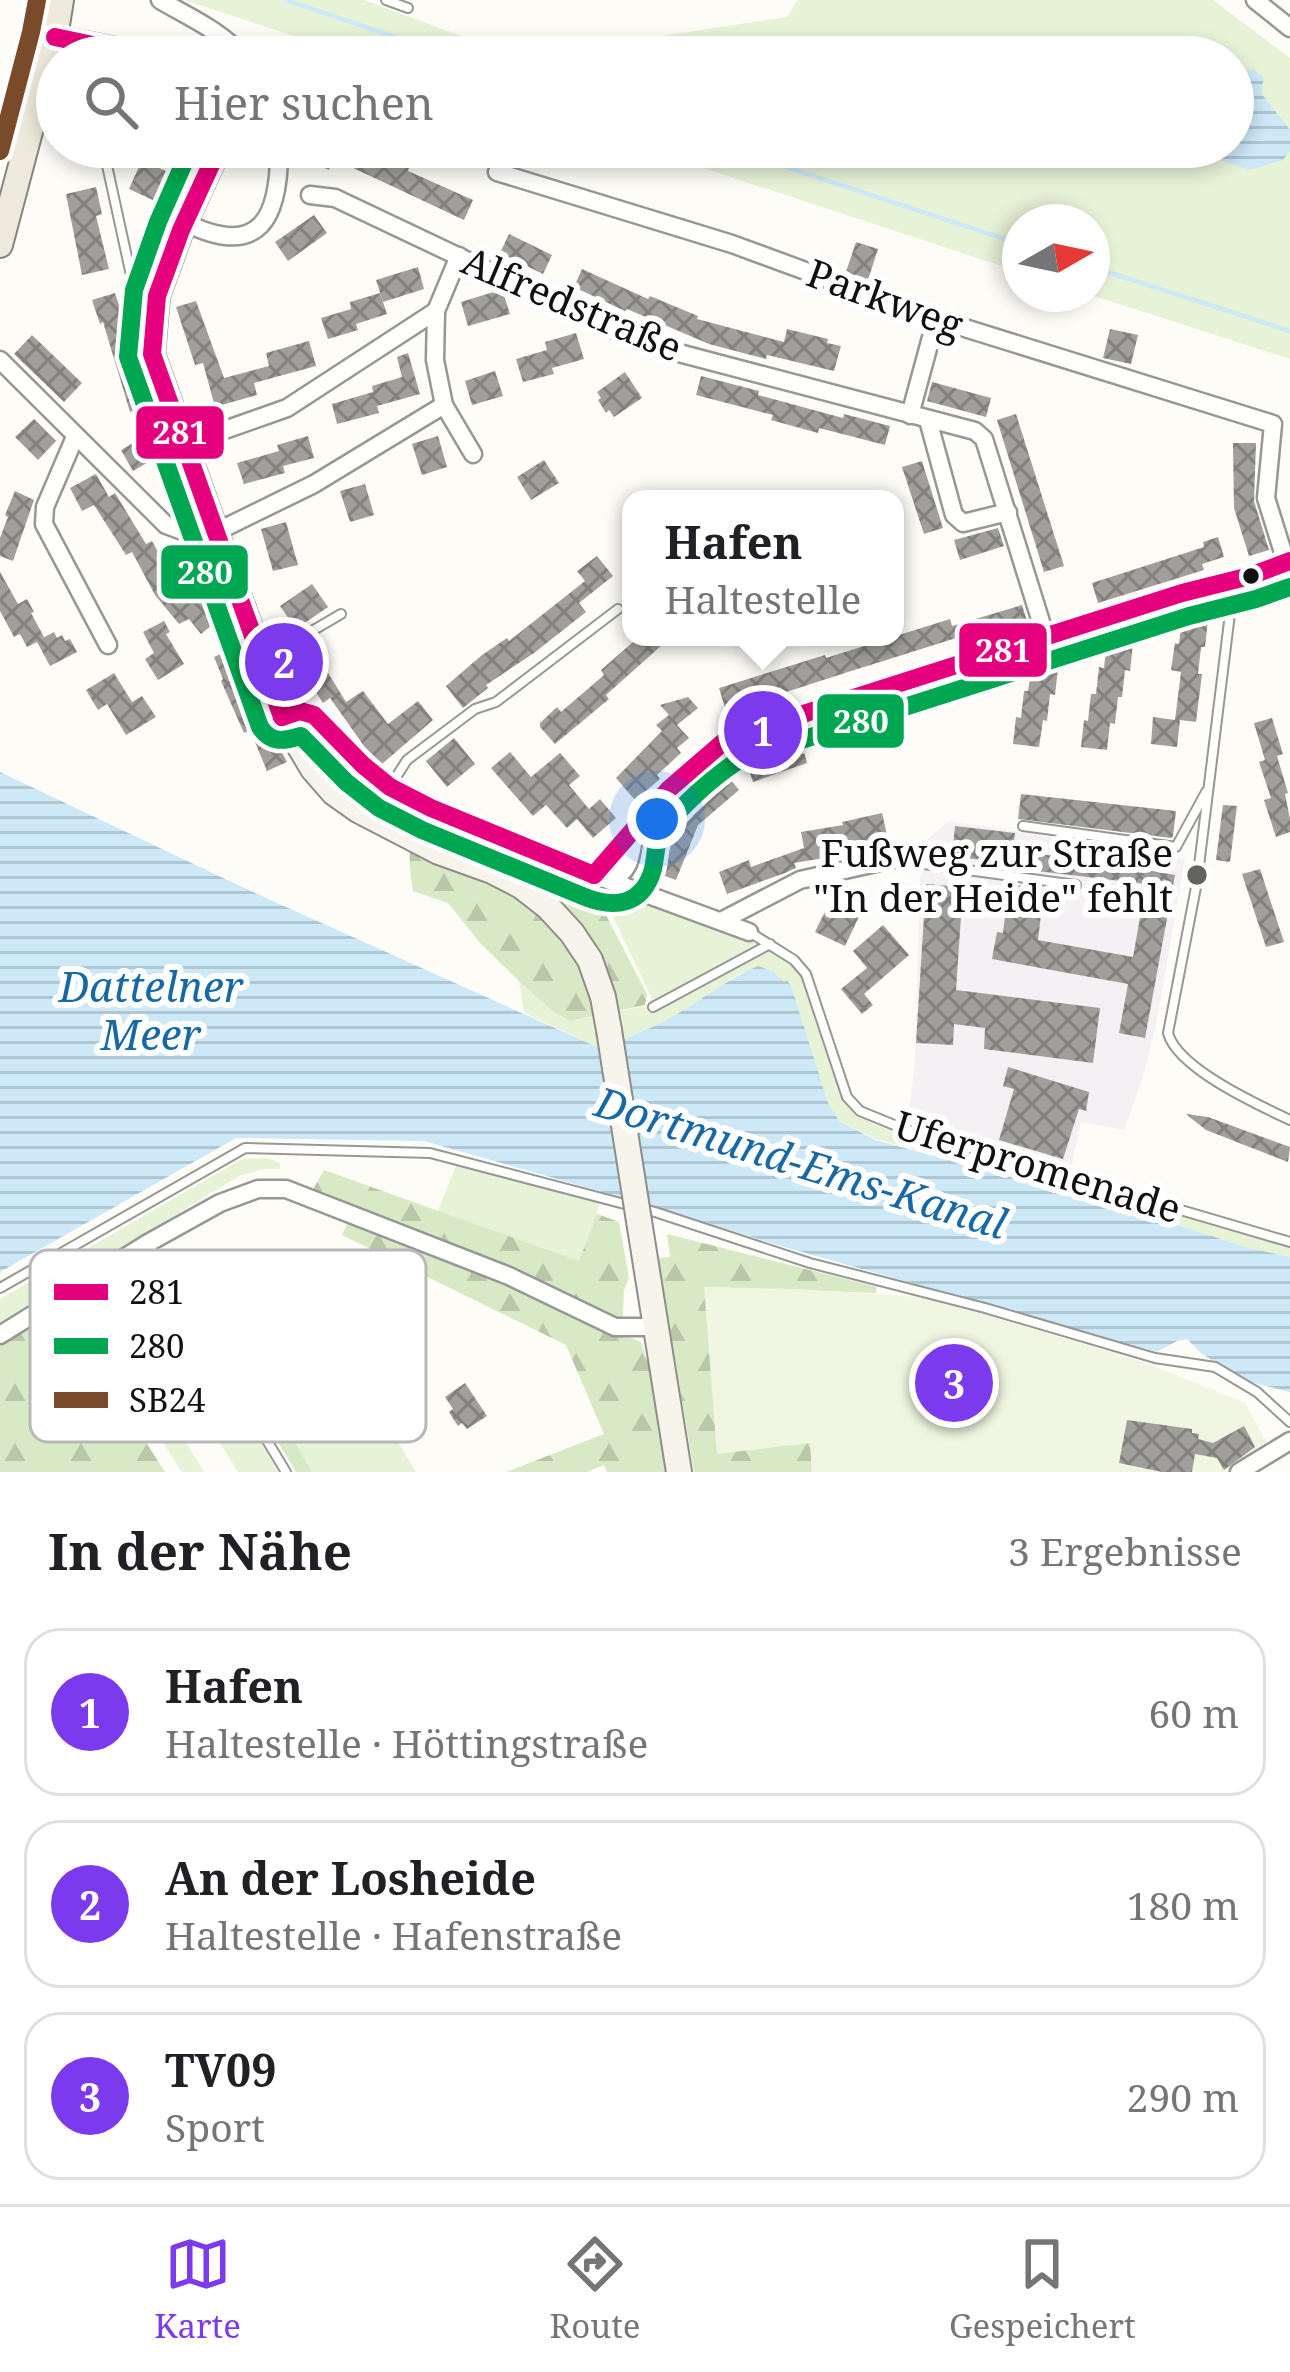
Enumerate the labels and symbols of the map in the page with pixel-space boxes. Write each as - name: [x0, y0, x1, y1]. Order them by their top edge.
- north arrow: [1002, 204, 1110, 312]
- street label: Alfredstraße: [454, 232, 691, 373]
- street label: Parkweg: [800, 245, 971, 350]
- line badge: 281: [134, 404, 226, 461]
- text: 281: [152, 409, 208, 454]
- line badge: 280: [159, 543, 250, 601]
- text: 280: [177, 549, 233, 594]
- unlabelled marker: [1240, 565, 1262, 587]
- pin: 2: [245, 617, 323, 707]
- line badge: 281: [957, 621, 1049, 679]
- text: 281: [975, 627, 1031, 672]
- pin: 1: [724, 685, 802, 775]
- line badge: 280: [815, 692, 906, 750]
- text: 280: [833, 698, 889, 743]
- your location: [627, 789, 687, 849]
- place label: Fußweg zur Straße "In der Heide" fehlt: [813, 825, 1173, 923]
- marker: Fußweg zur Straße "In der Heide" fehlt: [1184, 862, 1210, 888]
- water label: Dattelner Meer: [58, 957, 244, 1062]
- water label: Dortmund-Ems-Kanal: [588, 1072, 1014, 1251]
- street label: Uferpromenade: [889, 1097, 1188, 1234]
- legend: [30, 1250, 426, 1442]
- text: 281: [129, 1269, 184, 1314]
- text: 280: [129, 1323, 184, 1368]
- pin: 3: [915, 1338, 993, 1428]
- text: SB24: [129, 1377, 205, 1422]

